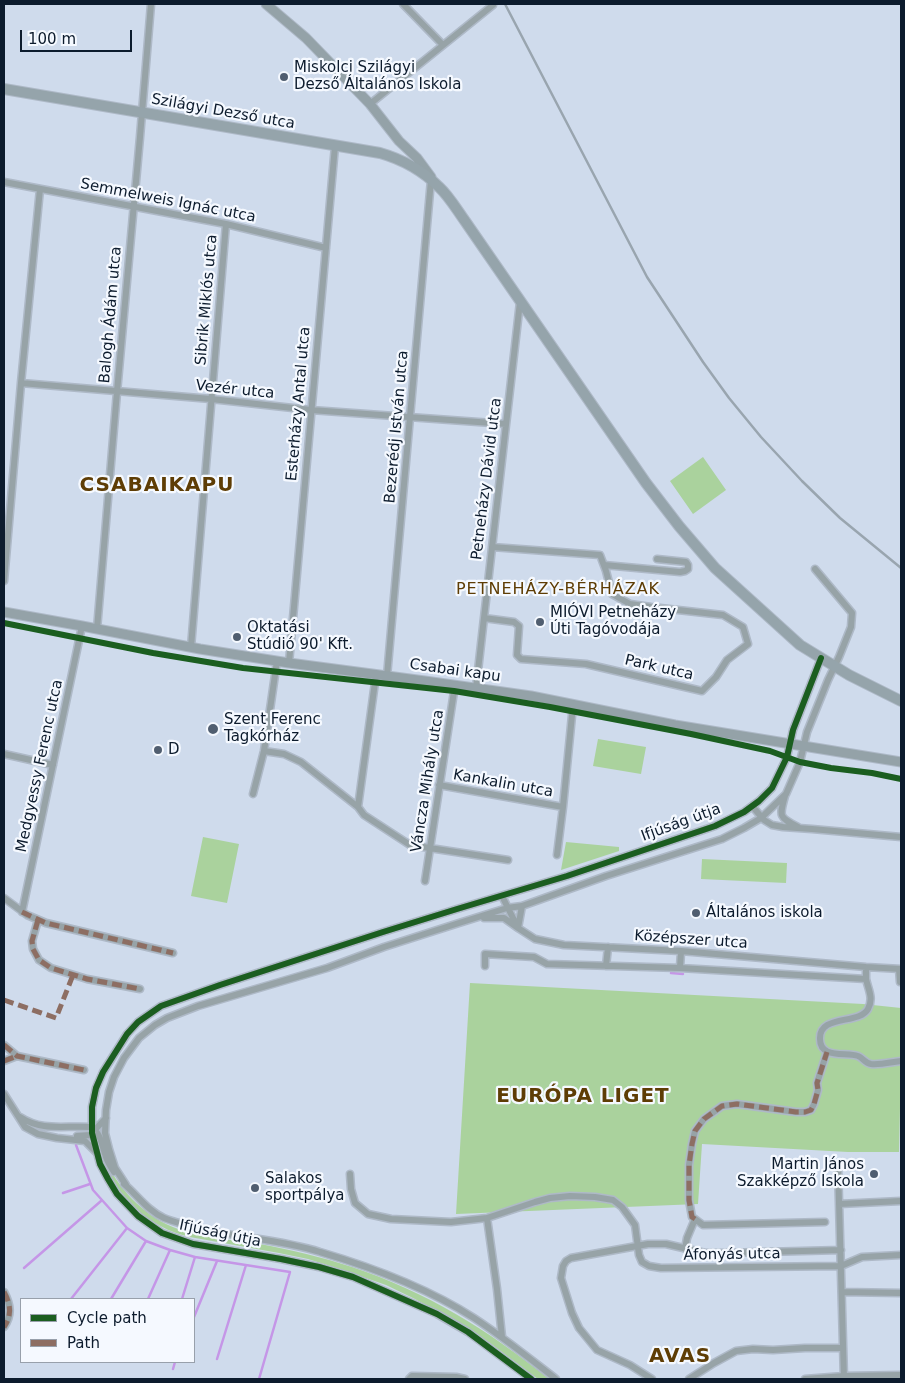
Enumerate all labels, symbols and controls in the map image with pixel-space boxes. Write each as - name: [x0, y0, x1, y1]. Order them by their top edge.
- scale bar: [22, 20, 135, 52]
- text: 100 m: [28, 30, 76, 48]
- place label: Miskolci Szilágyi Dezső Általános Iskola: [294, 59, 461, 94]
- marker: Miskolci Szilágyi Dezső Általános Iskola: [278, 71, 290, 83]
- street label: Szilágyi Dezső utca: [150, 91, 296, 133]
- street label: Semmelweis Ignác utca: [79, 175, 257, 227]
- street label: Sibrik Miklós utca: [192, 234, 222, 366]
- street label: Balogh Ádám utca: [96, 246, 126, 384]
- street label: Esterházy Antal utca: [283, 326, 315, 482]
- street label: Bezerédj István utca: [381, 350, 413, 504]
- street label: Vezér utca: [195, 377, 275, 403]
- street label: Petneházy Dávid utca: [468, 397, 506, 561]
- district label: CSABAIKAPU: [78, 474, 236, 498]
- district label: PETNEHÁZY-BÉRHÁZAK: [454, 580, 662, 600]
- place label: MIÓVI Petneházy Úti Tagóvodája: [550, 604, 676, 639]
- marker: MIÓVI Petneházy Úti Tagóvodája: [534, 616, 546, 628]
- place label: Oktatási Stúdió 90' Kft.: [247, 619, 353, 654]
- marker: Oktatási Stúdió 90' Kft.: [231, 631, 243, 643]
- street label: Park utca: [623, 651, 695, 685]
- street label: Csabai kapu: [408, 656, 502, 686]
- street label: Medgyessy Ferenc utca: [13, 678, 67, 854]
- street label: Váncza Mihály utca: [408, 708, 448, 854]
- place label: Szent Ferenc Tagkórház: [224, 711, 321, 746]
- marker: Szent Ferenc Tagkórház: [206, 722, 220, 736]
- place label: D: [168, 741, 180, 759]
- marker: D: [152, 744, 164, 756]
- street label: Kankalin utca: [452, 766, 554, 802]
- street label: Ifjúság útja: [639, 800, 723, 846]
- place label: Általános iskola: [706, 904, 823, 922]
- marker: Általános iskola: [690, 907, 702, 919]
- street label: Középszer utca: [634, 927, 748, 953]
- district label: EURÓPA LIGET: [495, 1085, 671, 1109]
- place label: Martin János Szakképző Iskola: [737, 1156, 864, 1191]
- marker: Martin János Szakképző Iskola: [868, 1168, 880, 1180]
- place label: Salakos sportpálya: [265, 1170, 345, 1205]
- marker: Salakos sportpálya: [249, 1182, 261, 1194]
- street label: Ifjúság útja: [177, 1217, 263, 1251]
- street label: Áfonyás utca: [683, 1245, 781, 1265]
- legend: [20, 1298, 195, 1363]
- text: Cycle path: [67, 1309, 147, 1327]
- text: Path: [67, 1334, 100, 1352]
- district label: AVAS: [648, 1345, 712, 1369]

